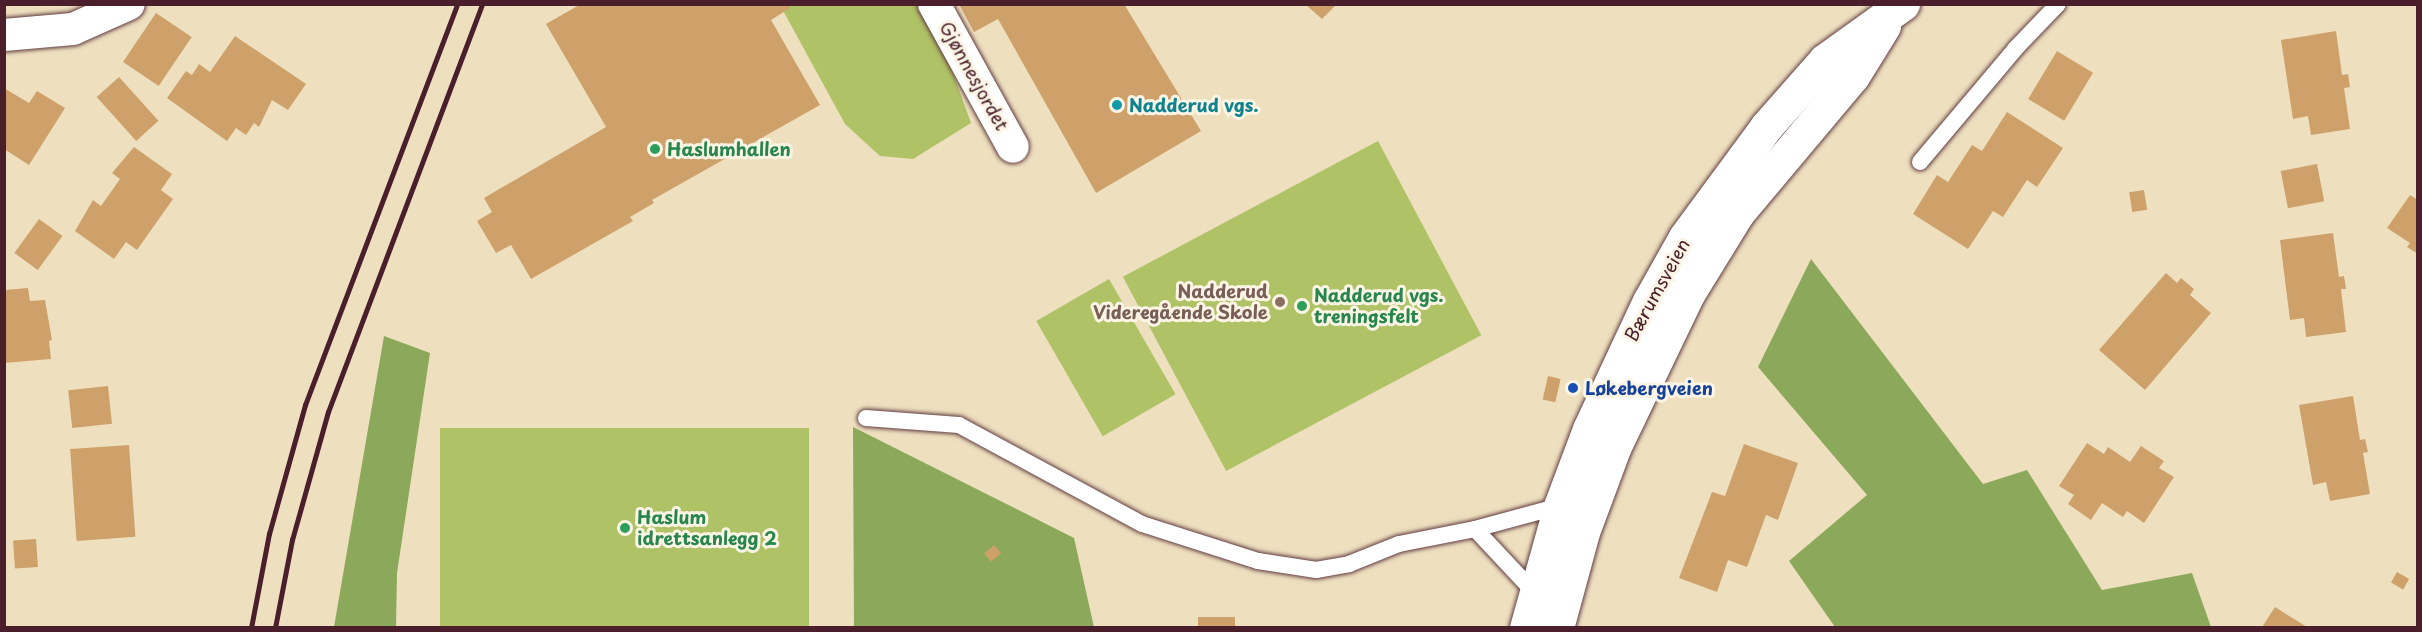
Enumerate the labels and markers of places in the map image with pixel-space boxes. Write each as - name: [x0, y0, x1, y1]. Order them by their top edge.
- place label: Nadderud vgs.: [1129, 94, 1260, 116]
- marker: Nadderud vgs.: [1110, 98, 1124, 112]
- place label: Haslumhallen: [667, 138, 791, 160]
- marker: Haslumhallen: [648, 142, 662, 156]
- place label: Nadderud Videregående Skole: [1092, 281, 1268, 324]
- place label: Nadderud vgs. treningsfelt: [1314, 285, 1445, 328]
- marker: Nadderud Videregående Skole: [1273, 295, 1287, 309]
- marker: Nadderud vgs. treningsfelt: [1295, 299, 1309, 313]
- place label: Løkebergveien: [1585, 377, 1713, 399]
- marker: Løkebergveien: [1566, 381, 1580, 395]
- place label: Haslum idrettsanlegg 2: [637, 507, 777, 550]
- marker: Haslum idrettsanlegg 2: [618, 521, 632, 535]

